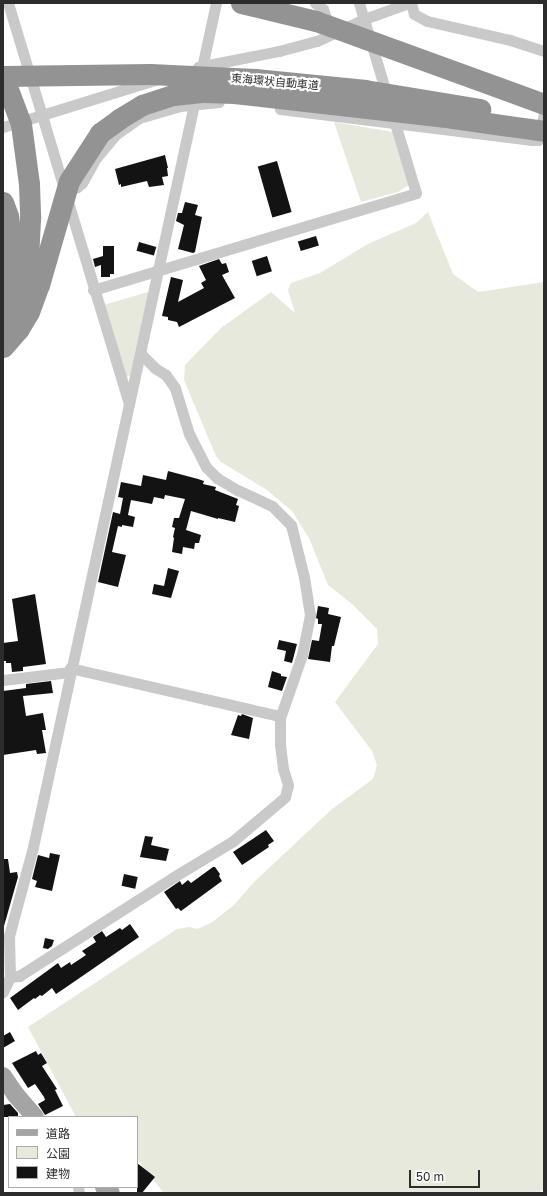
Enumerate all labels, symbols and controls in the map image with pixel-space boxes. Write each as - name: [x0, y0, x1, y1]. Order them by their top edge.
- street label: 東海環状自動車道: [231, 72, 319, 92]
- legend: [8, 1116, 138, 1188]
- text: 道路: [46, 1126, 70, 1141]
- text: 公園: [46, 1146, 70, 1161]
- scale bar: [411, 1162, 482, 1188]
- text: 建物: [46, 1166, 70, 1181]
- text: 50 m: [416, 1169, 444, 1184]

